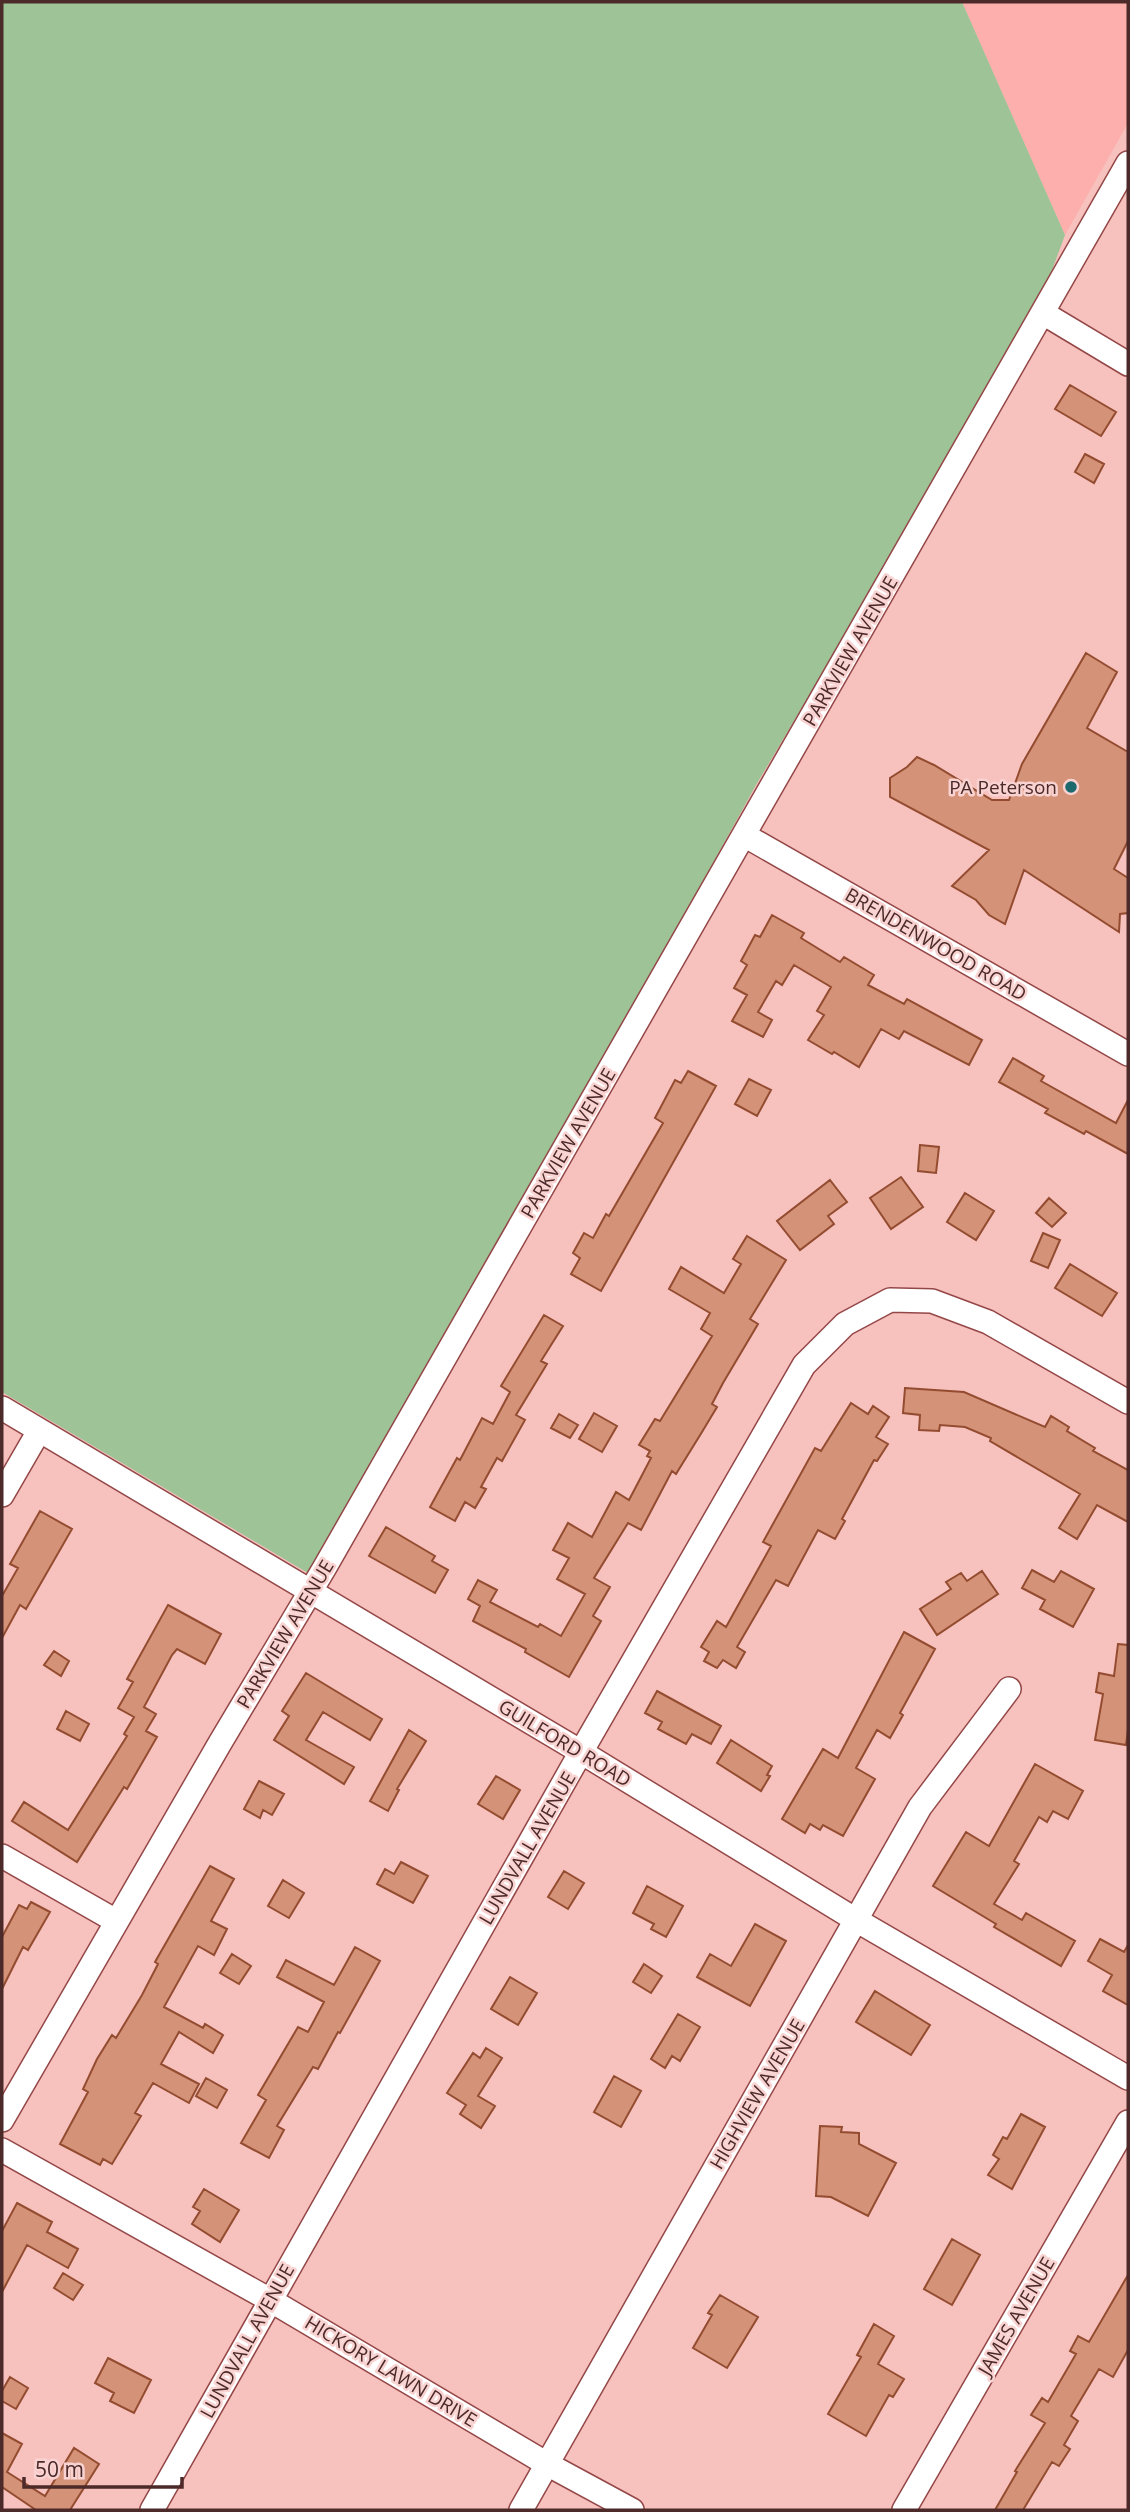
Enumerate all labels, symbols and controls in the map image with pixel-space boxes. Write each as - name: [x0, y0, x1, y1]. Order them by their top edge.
- street label: PARKVIEW AVENUE: [796, 571, 904, 731]
- place label: PA Peterson: [949, 774, 1057, 800]
- marker: PA Peterson: [1063, 779, 1079, 795]
- street label: BRENDENWOOD ROAD: [840, 881, 1032, 1007]
- street label: PARKVIEW AVENUE: [514, 1063, 622, 1223]
- street label: PARKVIEW AVENUE: [230, 1555, 340, 1713]
- street label: GUILFORD ROAD: [494, 1693, 636, 1793]
- street label: LUNDVALL AVENUE: [473, 1767, 581, 1929]
- street label: HIGHVIEW AVENUE: [703, 2014, 811, 2174]
- street label: JAMES AVENUE: [971, 2252, 1060, 2382]
- street label: LUNDVALL AVENUE: [194, 2259, 300, 2423]
- street label: HICKORY LAWN DRIVE: [300, 2309, 482, 2433]
- scale bar: [24, 2446, 182, 2490]
- text: 50 m: [35, 2455, 84, 2483]

